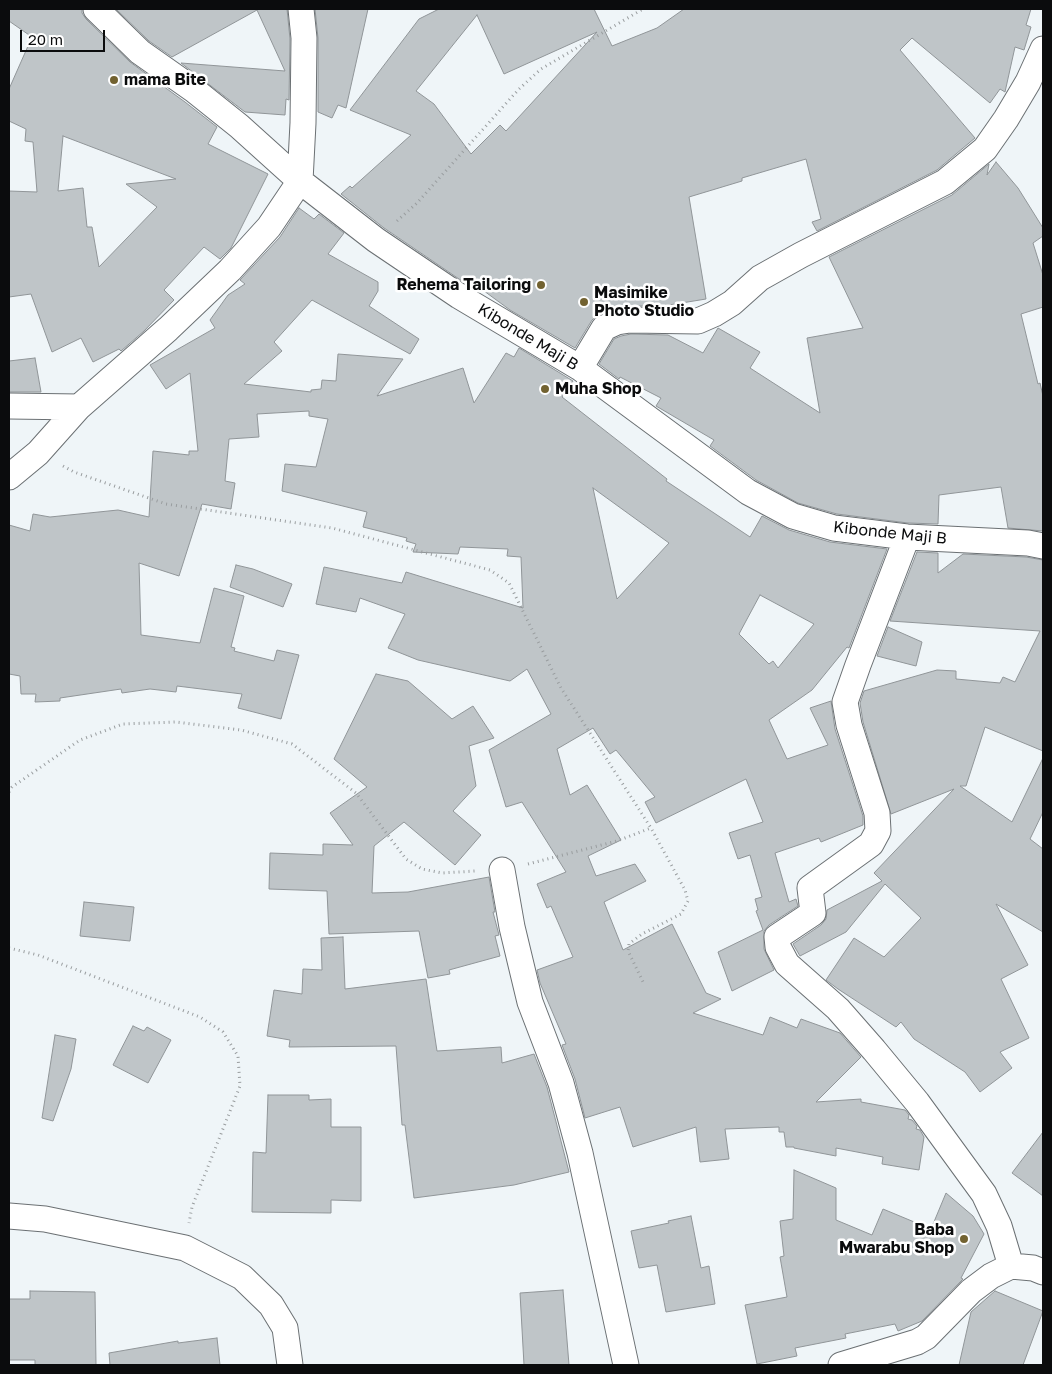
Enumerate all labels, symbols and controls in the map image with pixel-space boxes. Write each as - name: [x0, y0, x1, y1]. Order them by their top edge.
- scale bar: [22, 20, 108, 52]
- text: 20 m: [28, 30, 63, 48]
- place label: mama Bite: [124, 70, 206, 90]
- marker: mama Bite: [108, 74, 120, 86]
- place label: Rehema Tailoring: [396, 275, 531, 295]
- marker: Rehema Tailoring: [535, 279, 547, 291]
- place label: Masimike Photo Studio: [594, 283, 694, 321]
- marker: Masimike Photo Studio: [578, 296, 590, 308]
- street label: Kibonde Maji B: [474, 299, 582, 375]
- place label: Muha Shop: [555, 379, 642, 399]
- marker: Muha Shop: [539, 383, 551, 395]
- street label: Kibonde Maji B: [832, 518, 948, 548]
- place label: Baba Mwarabu Shop: [839, 1220, 954, 1258]
- marker: Baba Mwarabu Shop: [958, 1233, 970, 1245]

